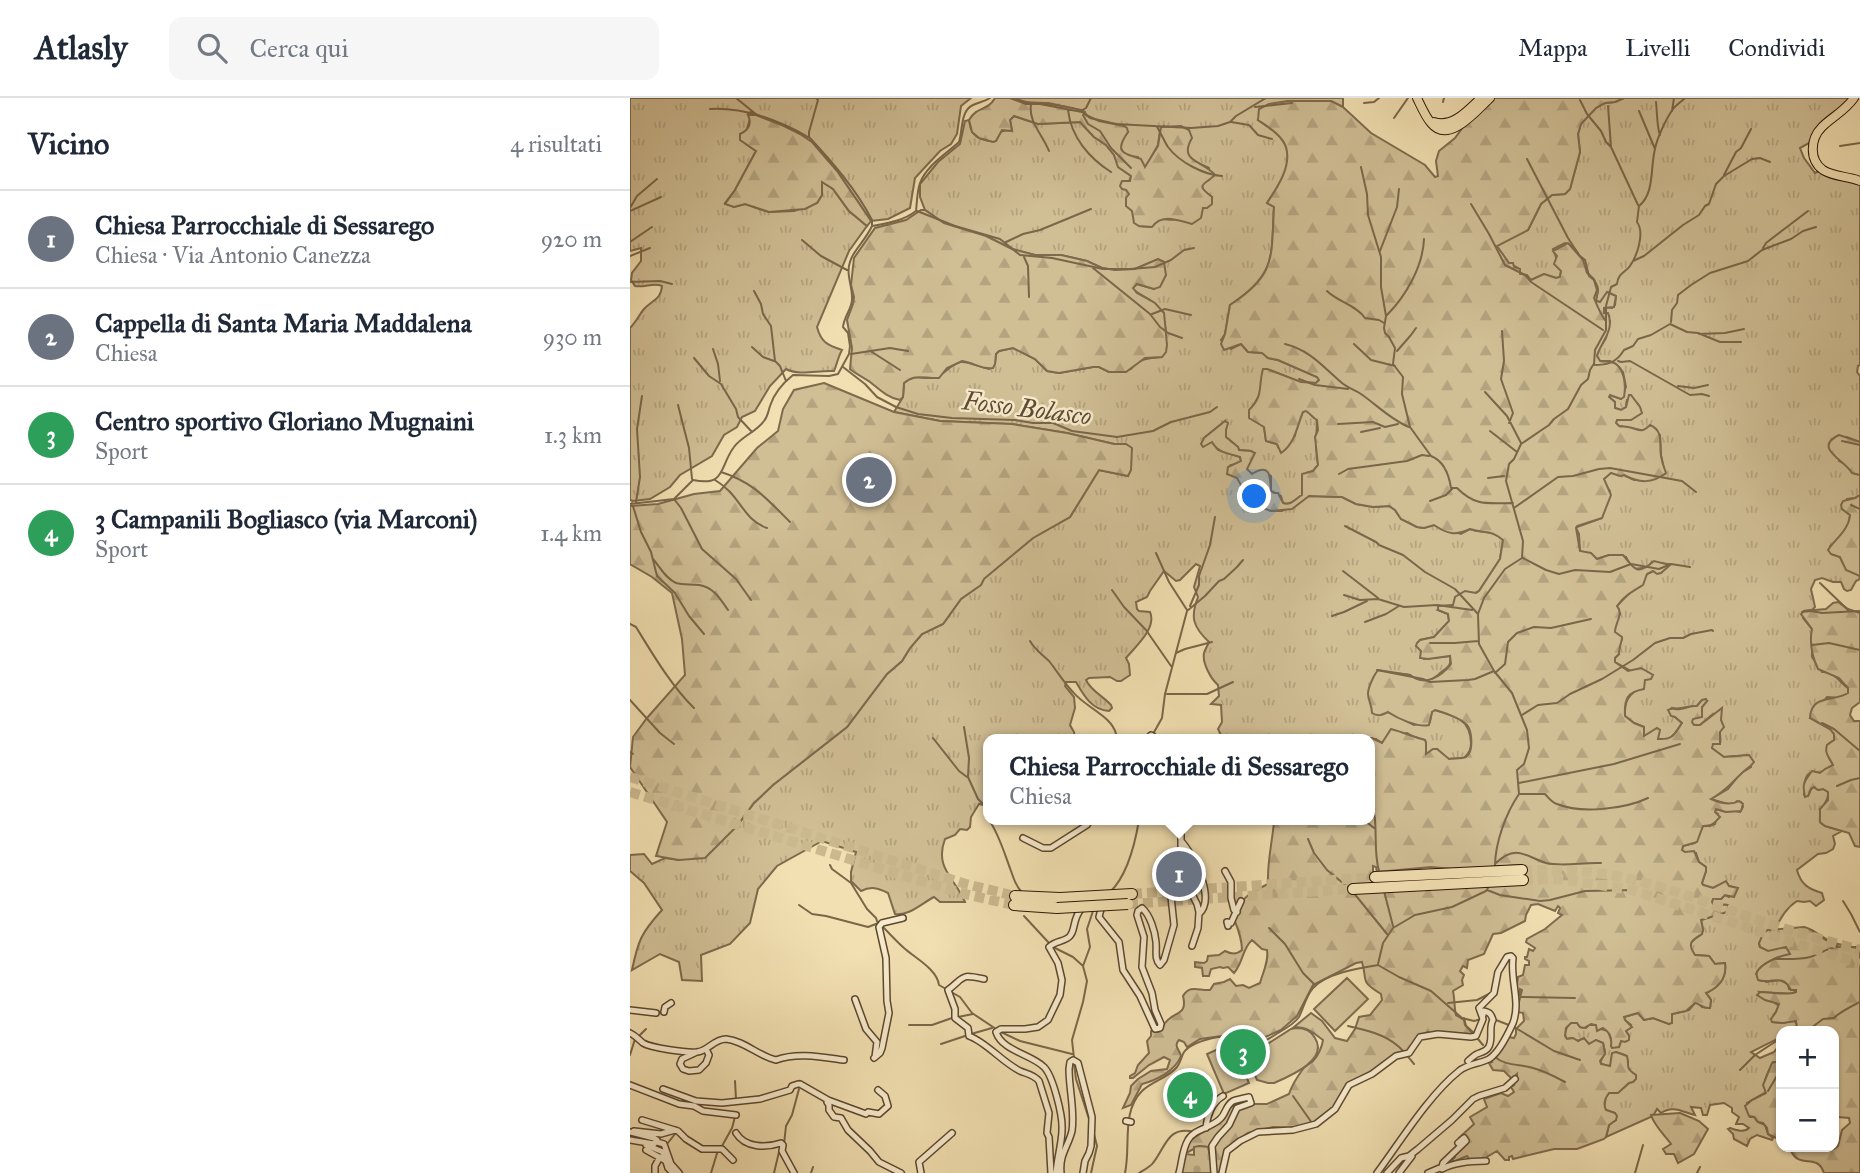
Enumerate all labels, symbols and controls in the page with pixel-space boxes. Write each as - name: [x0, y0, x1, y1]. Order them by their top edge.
- search box: [169, 17, 659, 80]
- text: Atlasly: [35, 28, 127, 68]
- icon: search: [193, 29, 231, 67]
- text: Cerca qui: [249, 32, 349, 64]
- text: Mappa: [1518, 33, 1587, 63]
- text: Livelli: [1625, 33, 1690, 63]
- text: Condividi: [1728, 33, 1825, 63]
- text: Vicino: [28, 126, 109, 162]
- text: 4 risultati: [510, 130, 602, 158]
- text: Chiesa Parrocchiale di Sessarego: [95, 209, 434, 241]
- text: 1: [46, 225, 56, 253]
- text: 920 m: [541, 225, 602, 253]
- text: Chiesa · Via Antonio Canezza: [95, 241, 371, 269]
- text: Cappella di Santa Maria Maddalena: [95, 307, 472, 339]
- text: 2: [45, 323, 57, 351]
- text: 930 m: [543, 323, 602, 351]
- text: Chiesa: [95, 339, 157, 367]
- water label: Fosso Bolasco: [960, 384, 1094, 432]
- text: Centro sportivo Gloriano Mugnaini: [95, 405, 474, 437]
- text: 3: [46, 421, 56, 449]
- text: 1.3 km: [544, 421, 602, 449]
- text: Sport: [95, 437, 148, 465]
- pin: 2: [846, 454, 892, 506]
- your location: [1237, 479, 1271, 513]
- text: 3 Campanili Bogliasco (via Marconi): [95, 503, 477, 535]
- text: 4: [45, 519, 57, 547]
- text: 1.4 km: [540, 519, 602, 547]
- text: Sport: [95, 535, 148, 563]
- popup: [983, 734, 1375, 825]
- text: Chiesa Parrocchiale di Sessarego: [1009, 750, 1349, 782]
- text: Chiesa: [1009, 782, 1072, 810]
- pin: 1: [1156, 848, 1202, 900]
- pin: 3: [1220, 1026, 1266, 1078]
- map controls: [1776, 1026, 1839, 1152]
- button: +: [1776, 1026, 1839, 1089]
- pin: 4: [1167, 1069, 1213, 1121]
- button: −: [1776, 1089, 1839, 1152]

